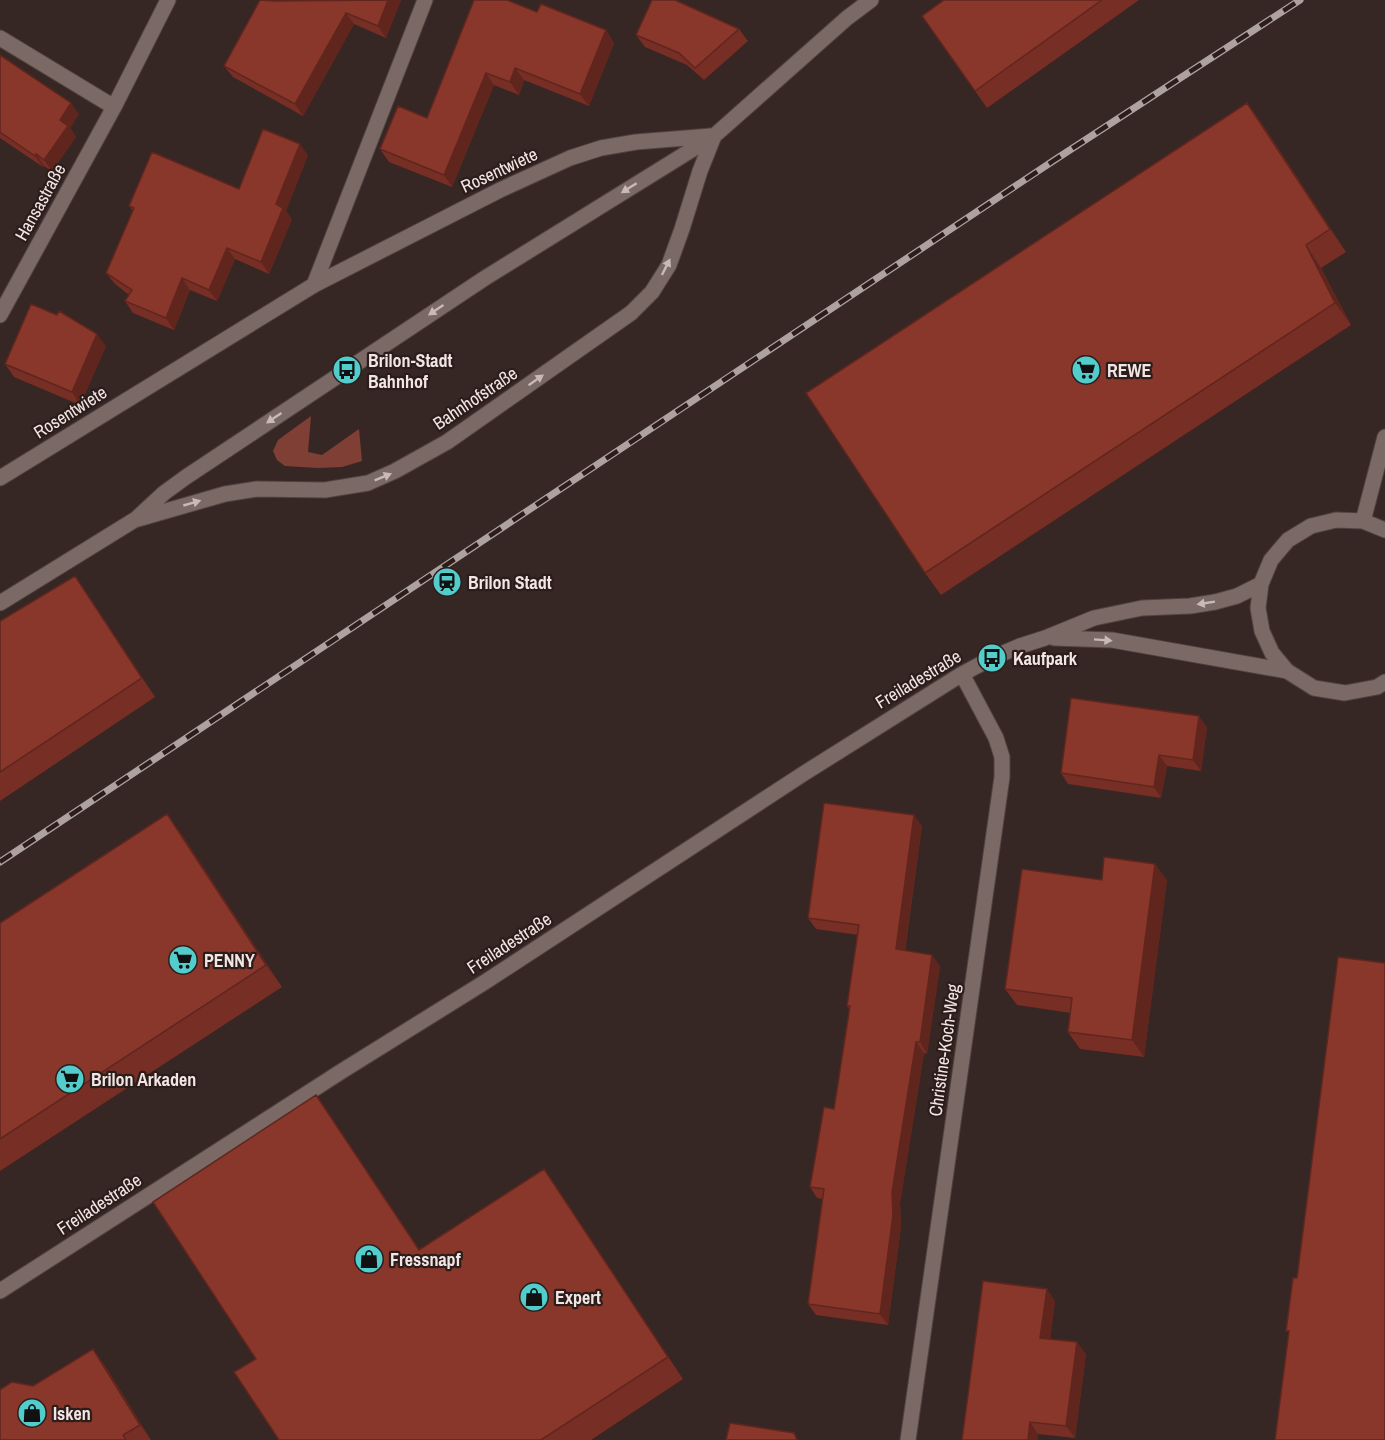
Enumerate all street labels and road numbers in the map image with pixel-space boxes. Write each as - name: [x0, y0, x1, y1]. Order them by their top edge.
- street label: Rosentwiete: [457, 141, 541, 199]
- street label: Hansastraße: [9, 159, 71, 245]
- street label: Bahnhofstraße: [428, 361, 522, 435]
- street label: Rosentwiete: [29, 380, 111, 444]
- street label: Freiladestraße: [870, 644, 966, 714]
- street label: Freiladestraße: [462, 906, 556, 980]
- street label: Christine-Koch-Weg: [922, 981, 966, 1118]
- street label: Freiladestraße: [52, 1167, 146, 1241]

